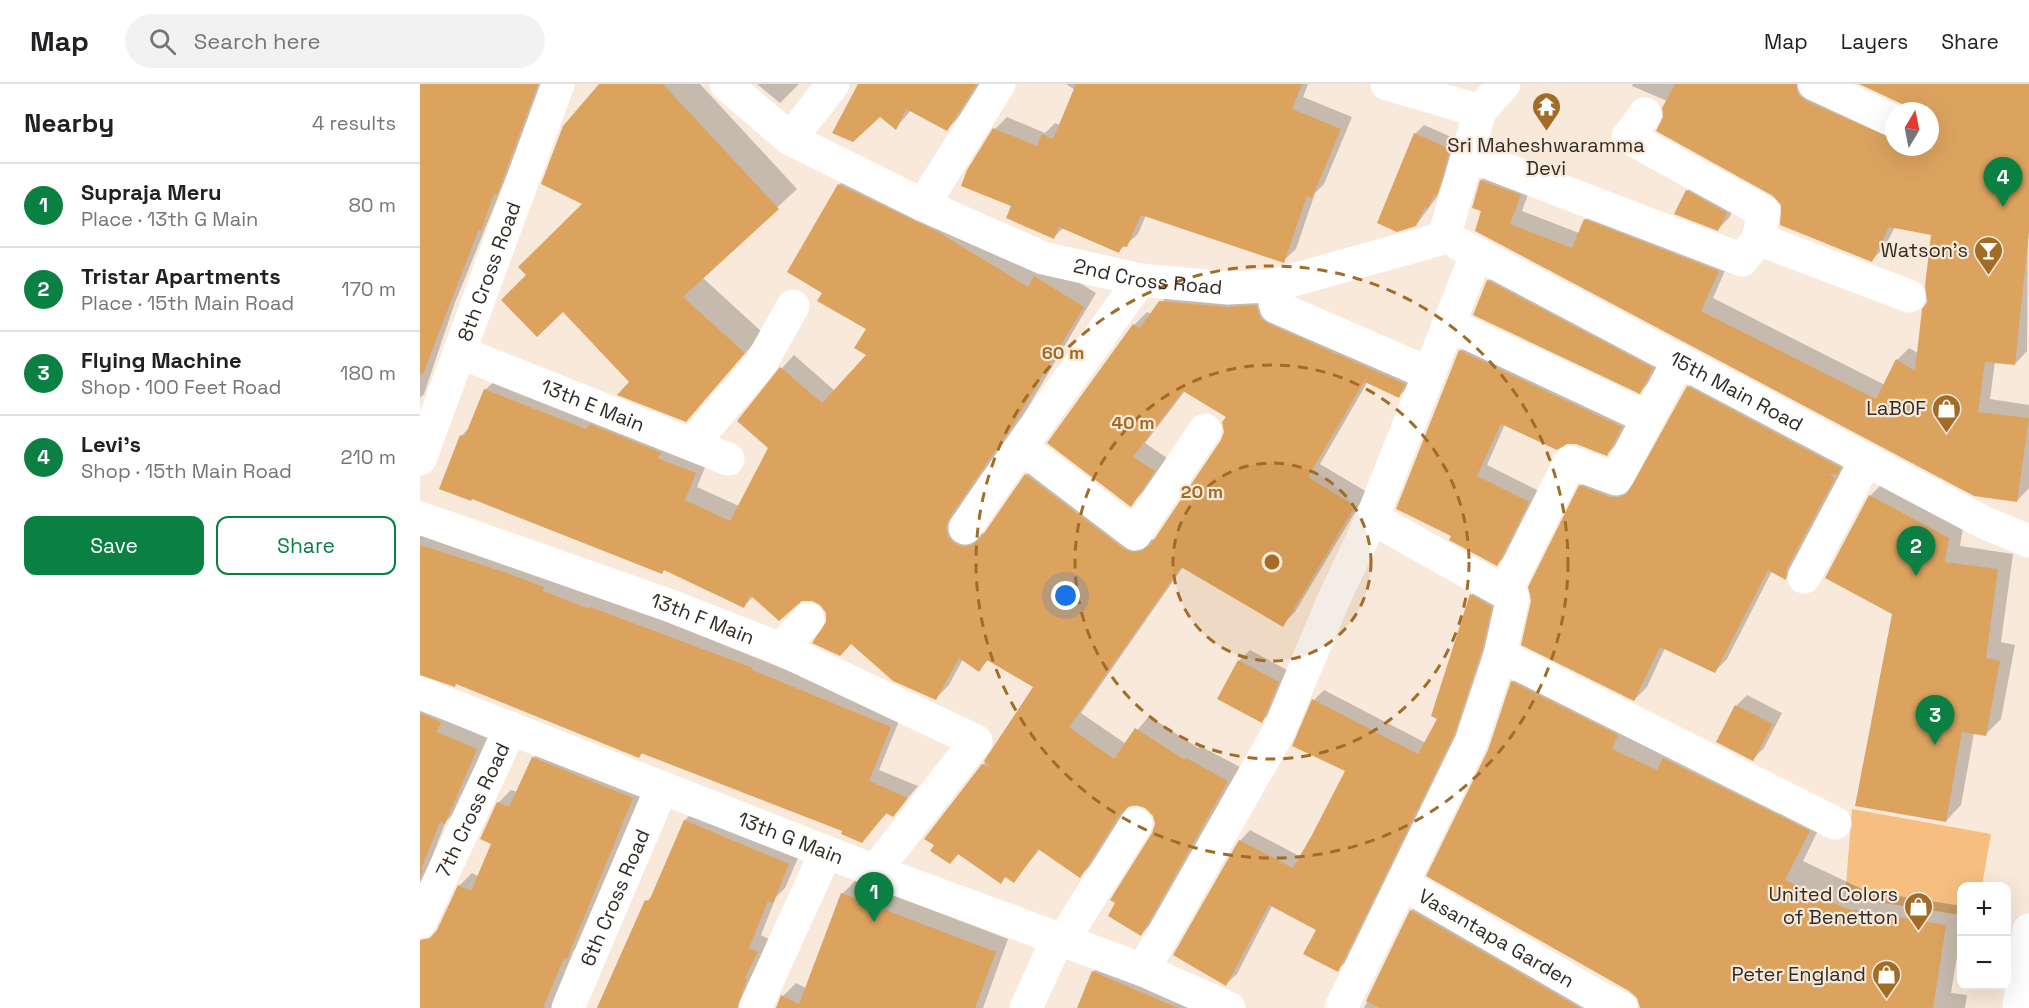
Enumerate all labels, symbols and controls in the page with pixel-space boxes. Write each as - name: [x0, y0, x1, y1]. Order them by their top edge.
- search box: [125, 14, 545, 68]
- text: Map: [30, 23, 89, 59]
- icon: search: [146, 25, 179, 58]
- text: Search here: [194, 27, 321, 55]
- text: Map: [1764, 28, 1808, 55]
- text: Layers: [1841, 28, 1908, 55]
- text: Share: [1941, 28, 1999, 55]
- temple icon: Sri Maheshwaramma Devi: [1530, 91, 1562, 133]
- north arrow: [1885, 102, 1939, 156]
- text: Nearby: [24, 106, 114, 140]
- text: 4 results: [312, 110, 396, 136]
- place label: Sri Maheshwaramma Devi: [1447, 132, 1645, 181]
- pin: 4: [1984, 158, 2022, 207]
- text: Supraja Meru: [81, 178, 222, 206]
- text: 1: [39, 192, 48, 218]
- text: 80 m: [348, 192, 396, 218]
- street label: 8th Cross Road: [452, 198, 527, 345]
- text: Place · 13th G Main: [81, 206, 258, 232]
- bar icon: Watson's: [1973, 234, 2005, 276]
- place label: Watson's: [1881, 237, 1968, 263]
- street label: 2nd Cross Road: [1071, 252, 1223, 300]
- text: Tristar Apartments: [81, 262, 281, 290]
- text: 2: [38, 276, 49, 302]
- text: 170 m: [341, 276, 396, 302]
- text: Place · 15th Main Road: [81, 290, 294, 316]
- text: 60 m: [1042, 341, 1084, 364]
- street label: 15th Main Road: [1665, 345, 1808, 437]
- text: Flying Machine: [81, 346, 242, 374]
- text: 3: [37, 360, 50, 386]
- text: 180 m: [340, 360, 396, 386]
- street label: 13th E Main: [537, 373, 648, 438]
- text: Shop · 100 Feet Road: [81, 374, 281, 400]
- shop icon: LaBOF: [1931, 392, 1963, 434]
- place label: LaBOF: [1866, 395, 1926, 421]
- text: 40 m: [1111, 411, 1155, 434]
- text: Levi's: [81, 430, 141, 458]
- text: 4: [37, 444, 50, 470]
- text: 210 m: [340, 444, 396, 470]
- text: Shop · 15th Main Road: [81, 458, 292, 484]
- text: 20 m: [1181, 480, 1223, 503]
- button: Save: [24, 516, 204, 575]
- button: Share: [216, 516, 396, 575]
- pin: 2: [1896, 526, 1936, 576]
- centre of rings: [1262, 552, 1282, 572]
- your location: [1051, 581, 1080, 610]
- street label: 13th F Main: [647, 587, 758, 650]
- pin: 3: [1916, 696, 1954, 745]
- street label: 7th Cross Road: [430, 738, 515, 881]
- street label: 13th G Main: [734, 806, 847, 870]
- street label: 6th Cross Road: [574, 825, 656, 970]
- pin: 1: [854, 872, 894, 922]
- place label: United Colors of Benetton: [1768, 881, 1898, 930]
- map controls: [1957, 882, 2011, 990]
- button: +: [1957, 882, 2011, 936]
- street label: Vasantapa Garden: [1414, 883, 1579, 993]
- shop icon: United Colors of Benetton: [1903, 890, 1935, 932]
- button: −: [1957, 936, 2011, 990]
- shop icon: Peter England: [1871, 958, 1903, 1000]
- place label: Peter England: [1732, 961, 1866, 987]

